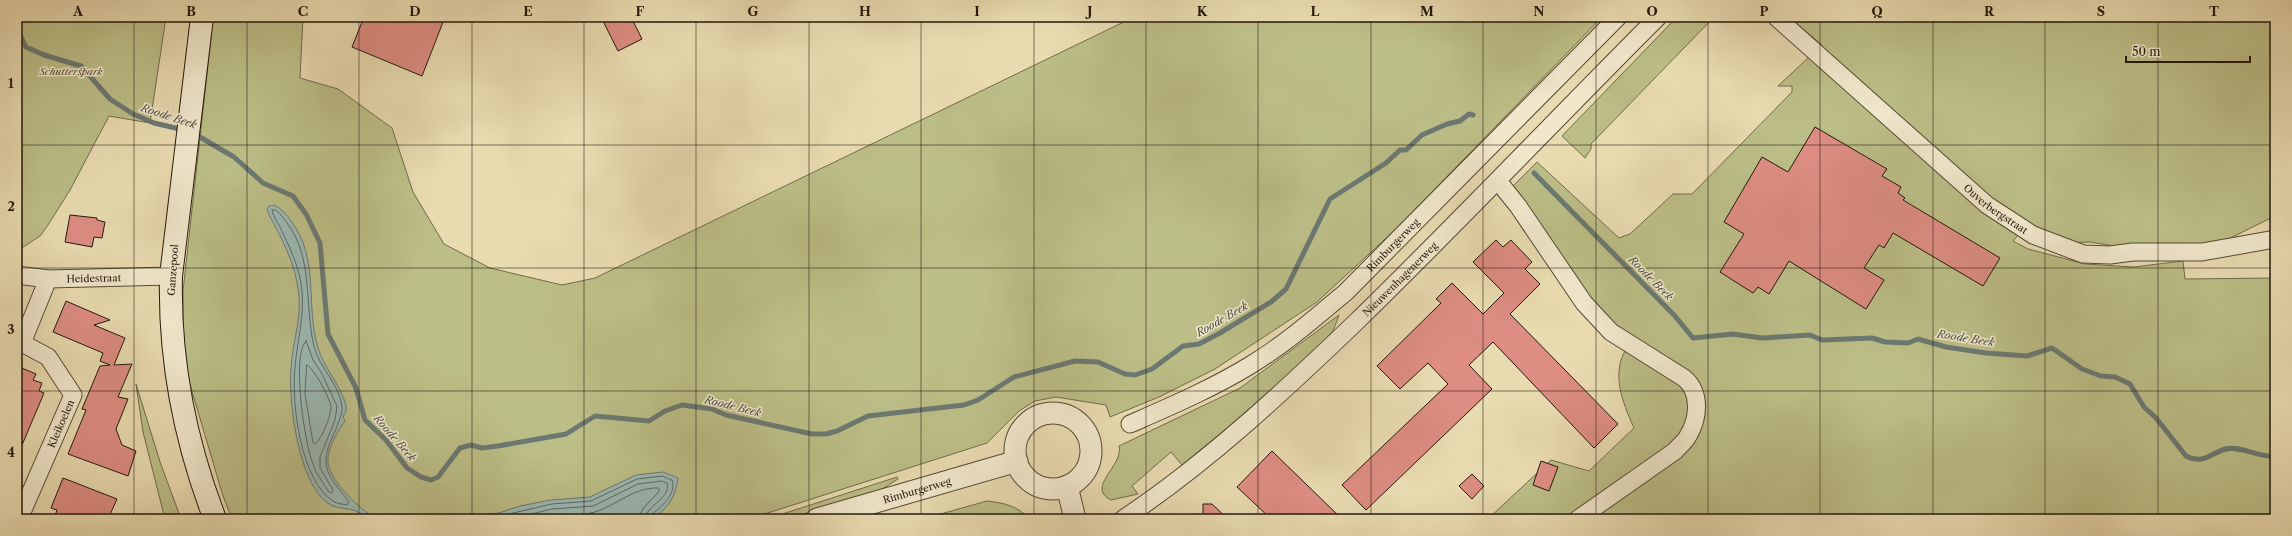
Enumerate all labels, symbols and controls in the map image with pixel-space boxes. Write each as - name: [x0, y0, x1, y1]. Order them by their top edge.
- text: A: [72, 3, 84, 19]
- text: B: [186, 3, 196, 19]
- text: C: [298, 3, 308, 19]
- text: D: [409, 3, 421, 19]
- text: E: [523, 3, 533, 19]
- text: F: [636, 3, 645, 19]
- text: G: [747, 3, 759, 19]
- text: H: [859, 3, 871, 19]
- text: I: [974, 3, 980, 19]
- text: J: [1085, 3, 1093, 19]
- text: K: [1197, 3, 1208, 19]
- text: L: [1311, 3, 1320, 19]
- text: M: [1420, 3, 1434, 19]
- text: N: [1533, 3, 1545, 19]
- text: O: [1646, 3, 1658, 19]
- text: P: [1760, 3, 1769, 19]
- text: Q: [1871, 3, 1883, 19]
- text: R: [1984, 3, 1995, 19]
- text: S: [2097, 3, 2105, 19]
- text: T: [2209, 3, 2219, 19]
- scale bar: [2126, 38, 2250, 64]
- text: 50 m: [2132, 44, 2161, 59]
- park label: Schutterspark: [39, 65, 103, 78]
- text: 1: [8, 75, 14, 91]
- water label: Roode Beek: [138, 100, 199, 132]
- street label: Ouverbergstraat: [1961, 181, 2031, 237]
- text: 2: [7, 198, 15, 214]
- street label: Rimburgerweg: [1363, 215, 1422, 274]
- street label: Nieuwenhagenerweg: [1360, 238, 1440, 319]
- street label: Ganzepool: [165, 244, 181, 296]
- water label: Roode Beek: [1625, 252, 1677, 304]
- street label: Heidestraat: [66, 271, 122, 285]
- water label: Roode Beek: [1193, 298, 1251, 340]
- text: 3: [7, 321, 15, 337]
- water label: Roode Beek: [1935, 326, 1996, 349]
- water label: Roode Beek: [702, 392, 763, 420]
- street label: Kleikoelen: [44, 397, 77, 450]
- water label: Roode Beek: [370, 411, 419, 465]
- text: 4: [7, 444, 15, 460]
- street label: Rimburgerweg: [881, 474, 953, 506]

